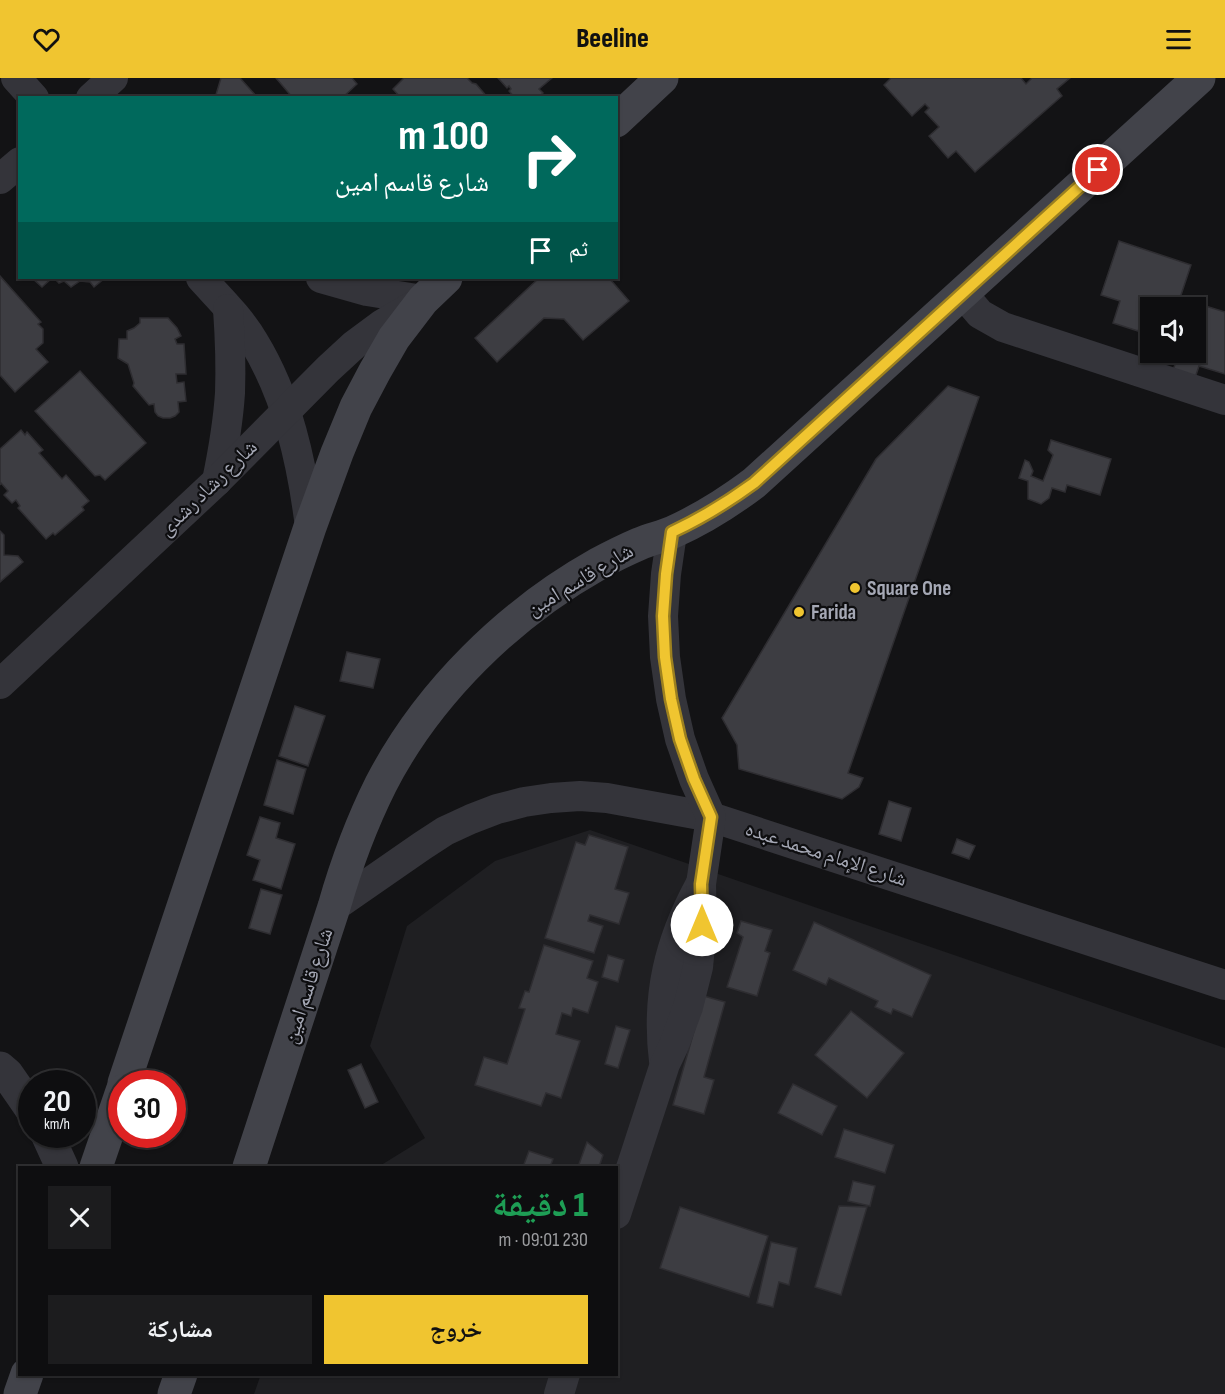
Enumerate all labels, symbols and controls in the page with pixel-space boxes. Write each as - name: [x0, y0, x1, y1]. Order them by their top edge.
- icon: heart: [30, 23, 63, 56]
- text: Beeline: [576, 23, 649, 55]
- icon: menu: [1162, 23, 1195, 56]
- text: 100 m: [398, 111, 489, 162]
- icon: right: [510, 120, 588, 198]
- pin: [1072, 144, 1123, 195]
- icon: arrive: [1081, 153, 1114, 186]
- text: شارع قاسم امين: [335, 167, 489, 199]
- icon: arrive: [524, 234, 557, 267]
- text: ثم: [569, 236, 588, 263]
- map controls: [1140, 297, 1206, 363]
- button: sound: [1140, 297, 1206, 363]
- street label: شارع رشاد رشدى: [153, 435, 263, 541]
- street label: شارع قاسم امين: [522, 538, 638, 622]
- place label: Square One: [867, 576, 951, 601]
- marker: Square One: [848, 581, 862, 595]
- place label: Farida: [811, 600, 856, 625]
- marker: Farida: [792, 605, 806, 619]
- street label: شارع الإمام محمد عبده: [742, 816, 910, 893]
- position arrow: [670, 893, 734, 957]
- street label: شارع قاسم امين: [278, 925, 339, 1047]
- speed limit sign: 30: [108, 1070, 186, 1148]
- text: 20: [43, 1084, 71, 1120]
- text: km/h: [44, 1115, 70, 1134]
- text: 1 دقيقة: [492, 1184, 588, 1227]
- button: close: [48, 1186, 111, 1249]
- text: 230 m · 09:01: [499, 1228, 588, 1252]
- button: مشاركة: [48, 1295, 312, 1364]
- button: خروج: [324, 1295, 588, 1364]

